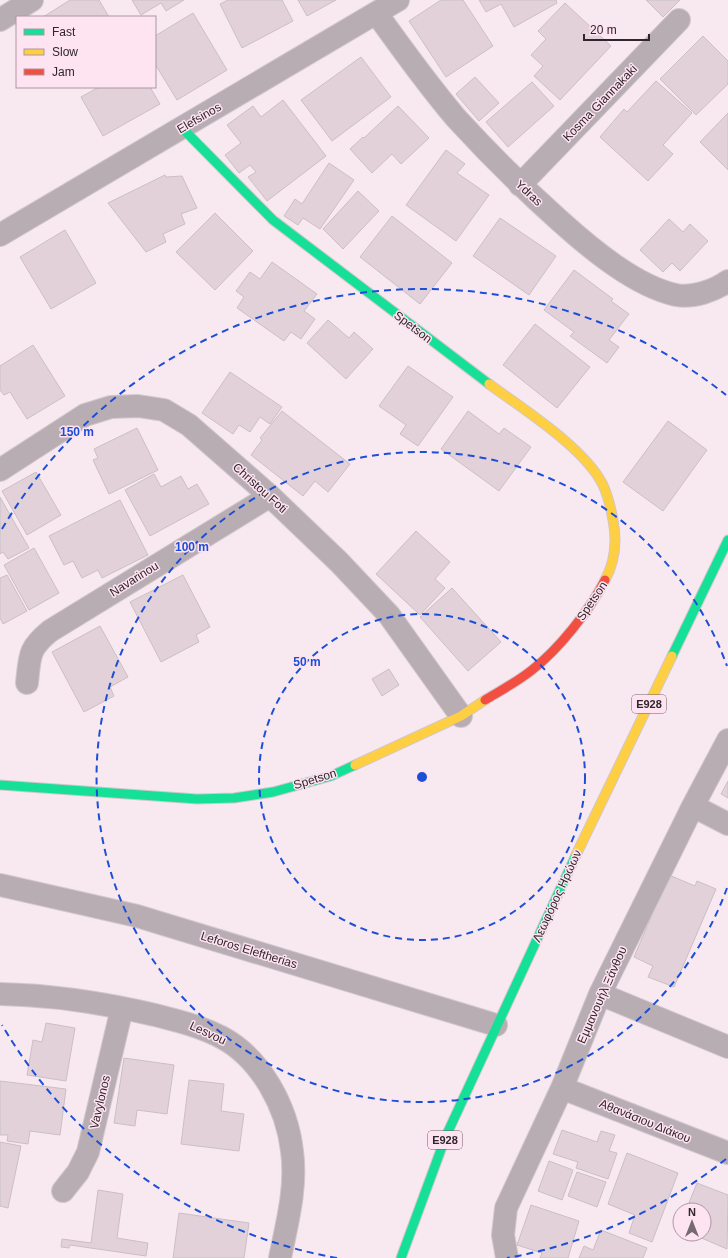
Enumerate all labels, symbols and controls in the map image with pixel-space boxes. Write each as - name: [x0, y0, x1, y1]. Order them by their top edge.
- legend: [16, 16, 156, 88]
- scale bar: [584, 16, 649, 42]
- text: 20 m: [590, 23, 617, 37]
- text: Fast: [52, 25, 76, 39]
- text: Slow: [52, 45, 78, 59]
- street label: Kosma Giannakaki: [560, 62, 640, 144]
- text: Jam: [52, 65, 75, 79]
- street label: Elefsinos: [174, 100, 224, 136]
- street label: Ydras: [513, 177, 545, 209]
- street label: Spetson: [391, 308, 435, 346]
- text: 150 m: [60, 425, 94, 439]
- street label: Christou Foti: [230, 460, 290, 516]
- text: 100 m: [175, 540, 209, 554]
- street label: Navarinou: [107, 559, 161, 599]
- street label: Spetson: [574, 579, 610, 623]
- text: 50 m: [293, 655, 321, 669]
- road number: E928: [632, 695, 666, 713]
- street label: Spetson: [292, 766, 338, 792]
- centre of rings: [415, 770, 429, 784]
- street label: Λεωφόρος Ηρώων: [530, 848, 584, 944]
- street label: Leforos Eleftherias: [199, 929, 299, 971]
- street label: Εμμανουήλ Ξάνθου: [574, 944, 630, 1046]
- street label: Lesvou: [188, 1018, 228, 1048]
- street label: Vavylonos: [87, 1074, 113, 1130]
- street label: Αθανάσιου Διάκου: [597, 1096, 693, 1146]
- road number: E928: [428, 1131, 462, 1149]
- north arrow: [672, 1202, 712, 1242]
- text: N: [688, 1206, 696, 1218]

